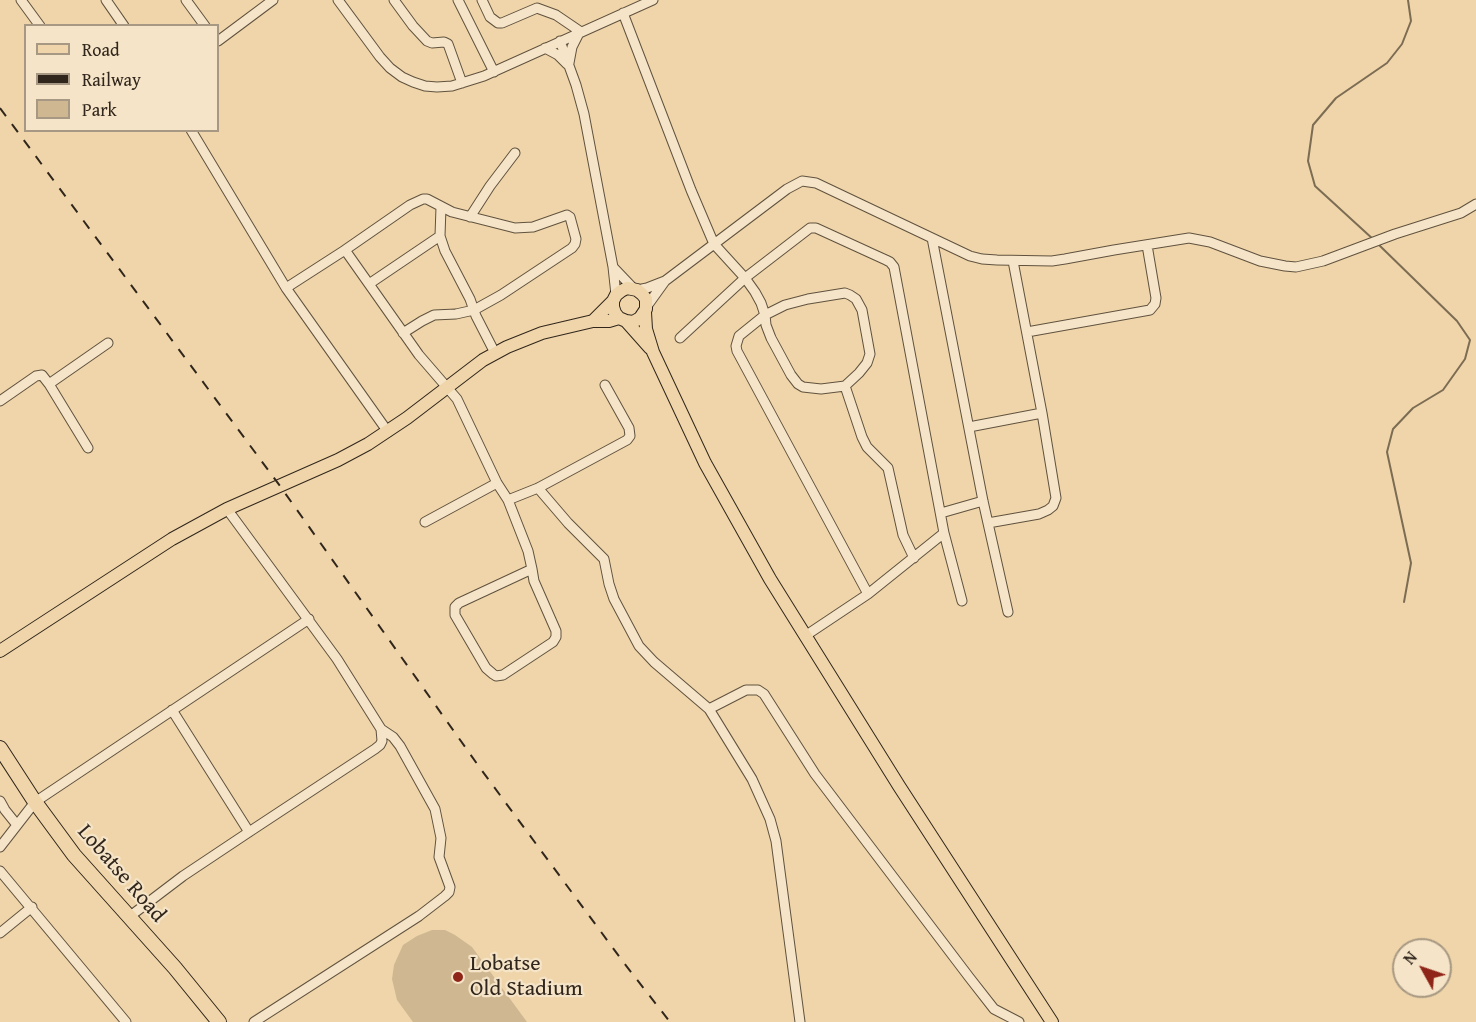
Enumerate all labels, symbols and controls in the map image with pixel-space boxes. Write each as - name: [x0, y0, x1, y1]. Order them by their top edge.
- legend: [24, 24, 219, 132]
- text: Road: [82, 36, 120, 63]
- text: Railway: [82, 66, 141, 93]
- text: Park: [82, 96, 117, 123]
- street label: Lobatse Road: [71, 820, 171, 928]
- north arrow: [1392, 938, 1452, 998]
- text: N: [1397, 946, 1422, 970]
- place label: Lobatse Old Stadium: [470, 951, 583, 1002]
- marker: Lobatse Old Stadium: [451, 970, 465, 984]

